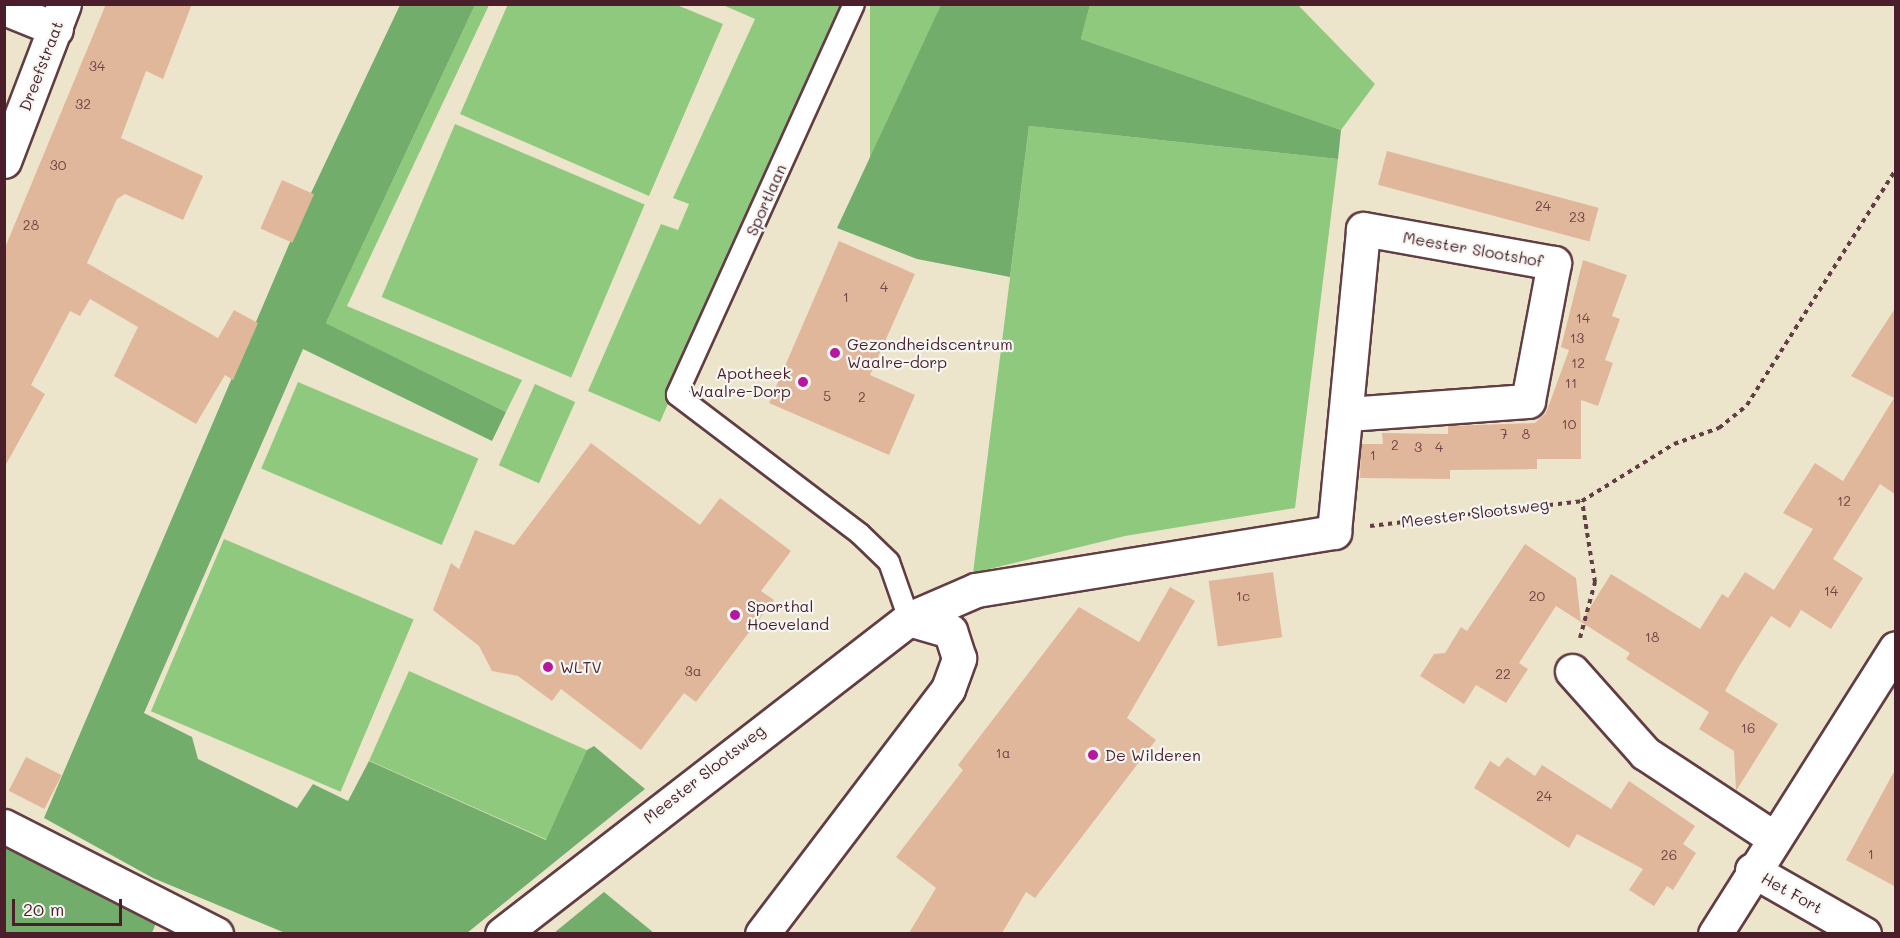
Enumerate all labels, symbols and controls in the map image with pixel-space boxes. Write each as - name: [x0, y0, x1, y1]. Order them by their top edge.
- street label: Dreefstraat: [15, 18, 67, 114]
- house number: 34: [89, 58, 105, 74]
- house number: 32: [75, 96, 91, 112]
- house number: 30: [50, 157, 66, 173]
- street label: Sportlaan: [742, 161, 790, 239]
- house number: 24: [1535, 198, 1551, 214]
- house number: 23: [1569, 209, 1585, 225]
- house number: 28: [23, 217, 39, 233]
- street label: Meester Slootshof: [1401, 227, 1545, 271]
- house number: 4: [880, 279, 888, 295]
- house number: 1: [843, 289, 849, 305]
- house number: 14: [1576, 310, 1590, 326]
- house number: 13: [1570, 330, 1584, 346]
- place label: Gezondheidscentrum Waalre-dorp: [847, 334, 1013, 372]
- marker: Gezondheidscentrum Waalre-dorp: [828, 346, 842, 360]
- house number: 12: [1571, 355, 1585, 371]
- place label: Apotheek Waalre-Dorp: [690, 363, 791, 401]
- marker: Apotheek Waalre-Dorp: [796, 375, 810, 389]
- house number: 11: [1565, 375, 1577, 391]
- house number: 5: [823, 388, 831, 404]
- house number: 2: [858, 389, 866, 405]
- house number: 10: [1562, 416, 1576, 432]
- house number: 7: [1500, 426, 1508, 442]
- house number: 8: [1522, 426, 1530, 442]
- house number: 2: [1391, 437, 1399, 453]
- house number: 3: [1414, 439, 1422, 455]
- house number: 4: [1435, 439, 1443, 455]
- house number: 1: [1370, 447, 1376, 463]
- house number: 12: [1837, 493, 1851, 509]
- street label: Meester Slootsweg: [1400, 494, 1550, 532]
- house number: 14: [1824, 583, 1838, 599]
- house number: 1c: [1236, 588, 1250, 604]
- house number: 20: [1529, 588, 1545, 604]
- place label: Sporthal Hoeveland: [747, 596, 829, 634]
- marker: Sporthal Hoeveland: [728, 608, 742, 622]
- house number: 18: [1645, 629, 1659, 645]
- place label: WLTV: [560, 657, 602, 677]
- marker: WLTV: [541, 660, 555, 674]
- house number: 3a: [685, 663, 701, 679]
- house number: 22: [1495, 666, 1511, 682]
- house number: 16: [1741, 720, 1755, 736]
- street label: Meester Slootsweg: [639, 721, 769, 827]
- house number: 1a: [996, 745, 1010, 761]
- place label: De Wilderen: [1105, 745, 1201, 765]
- marker: De Wilderen: [1086, 748, 1100, 762]
- house number: 24: [1536, 788, 1552, 804]
- house number: 1: [1868, 846, 1874, 862]
- house number: 26: [1661, 847, 1677, 863]
- street label: Het Fort: [1758, 868, 1826, 918]
- scale bar: [15, 887, 124, 925]
- text: 20 m: [23, 897, 64, 921]

